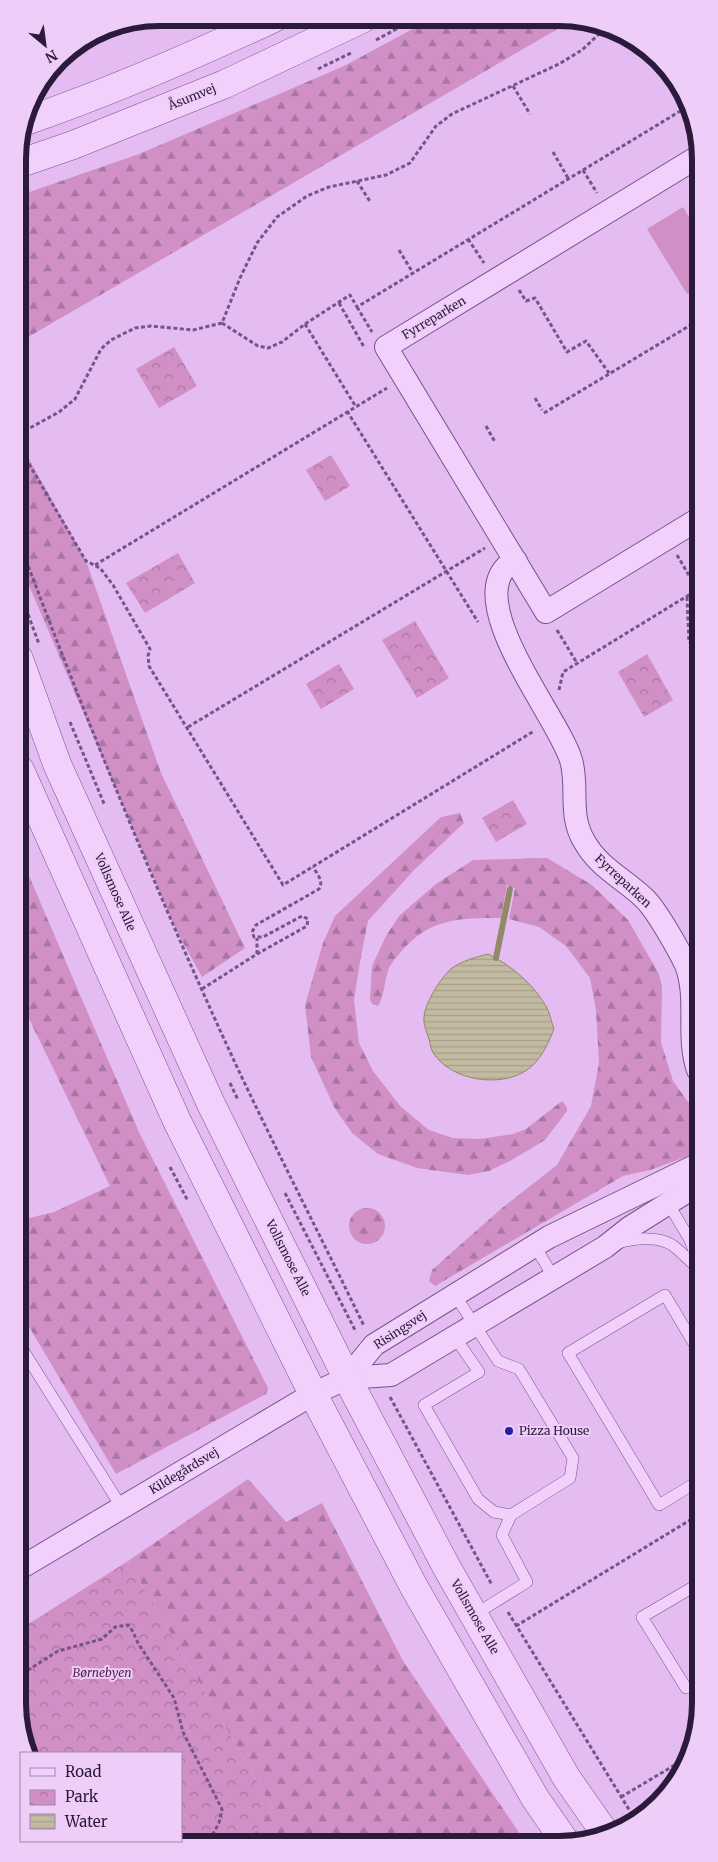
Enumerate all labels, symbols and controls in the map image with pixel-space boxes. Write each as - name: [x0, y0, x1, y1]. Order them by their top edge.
- north arrow: [20, 20, 70, 70]
- text: N: [42, 46, 61, 67]
- street label: Åsumvej: [164, 79, 218, 113]
- street label: Fyrreparken: [399, 293, 468, 342]
- street label: Vollsmose Alle: [91, 850, 139, 933]
- street label: Fyrreparken: [592, 851, 655, 911]
- street label: Vollsmose Alle: [262, 1216, 314, 1298]
- street label: Risingsvej: [371, 1307, 429, 1352]
- place label: Pizza House: [519, 1423, 589, 1438]
- marker: Pizza House: [503, 1425, 515, 1437]
- street label: Kildegårdsvej: [146, 1444, 221, 1497]
- street label: Vollsmose Alle: [448, 1576, 503, 1657]
- park label: Børnebyen: [73, 1665, 131, 1680]
- legend: [20, 1752, 182, 1842]
- text: Road: [65, 1762, 101, 1781]
- text: Park: [65, 1787, 99, 1806]
- text: Water: [64, 1812, 108, 1831]

